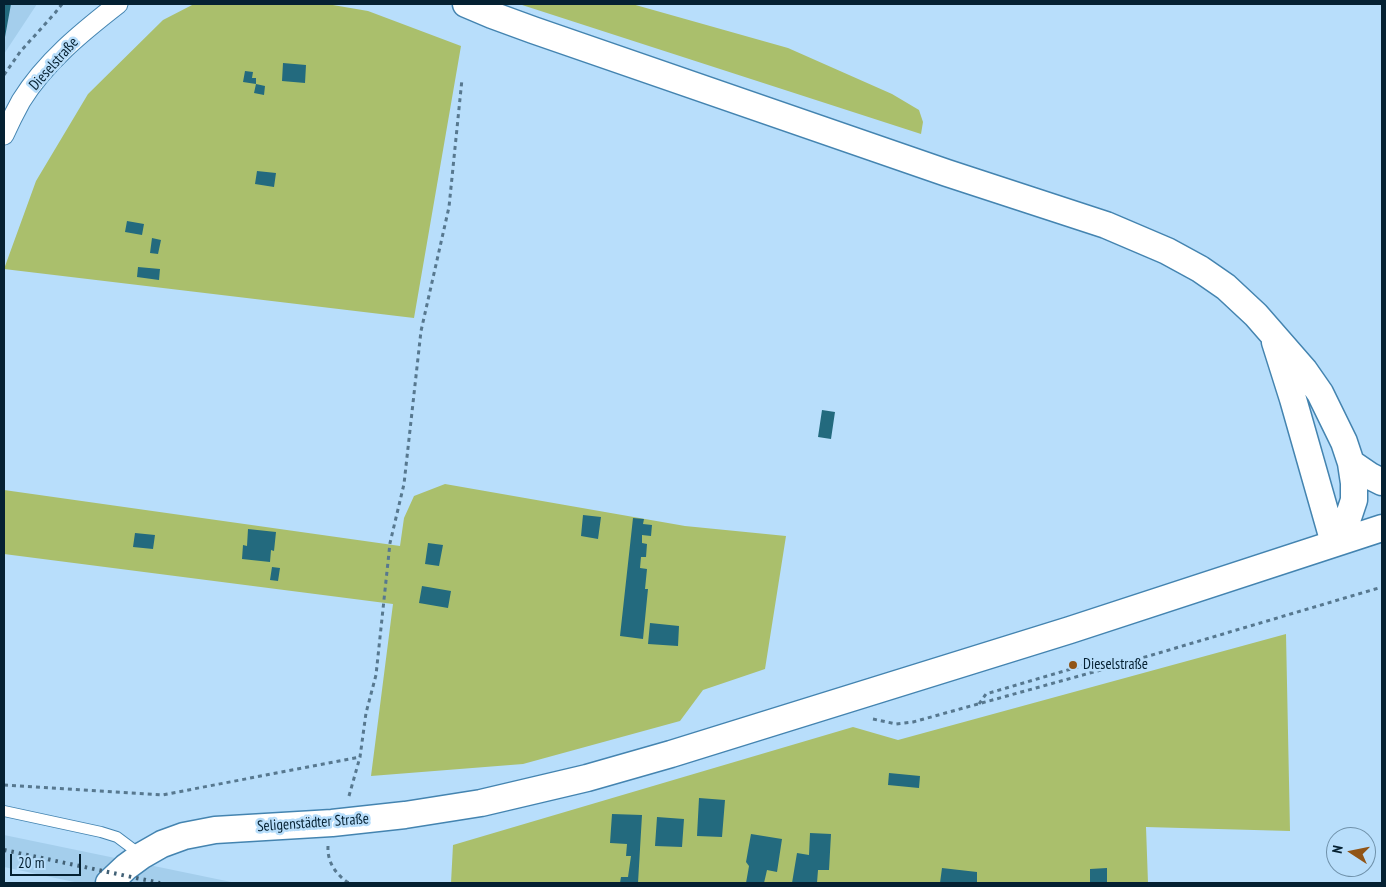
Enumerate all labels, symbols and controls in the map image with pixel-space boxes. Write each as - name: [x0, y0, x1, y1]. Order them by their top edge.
- street label: Dieselstraße: [26, 34, 82, 94]
- place label: Dieselstraße: [1083, 656, 1148, 674]
- marker: Dieselstraße: [1067, 659, 1079, 671]
- street label: Seligenstädter Straße: [257, 810, 369, 836]
- north arrow: [1326, 827, 1376, 877]
- scale bar: [12, 844, 84, 876]
- text: N: [1328, 844, 1347, 855]
- text: 20 m: [18, 853, 44, 872]

